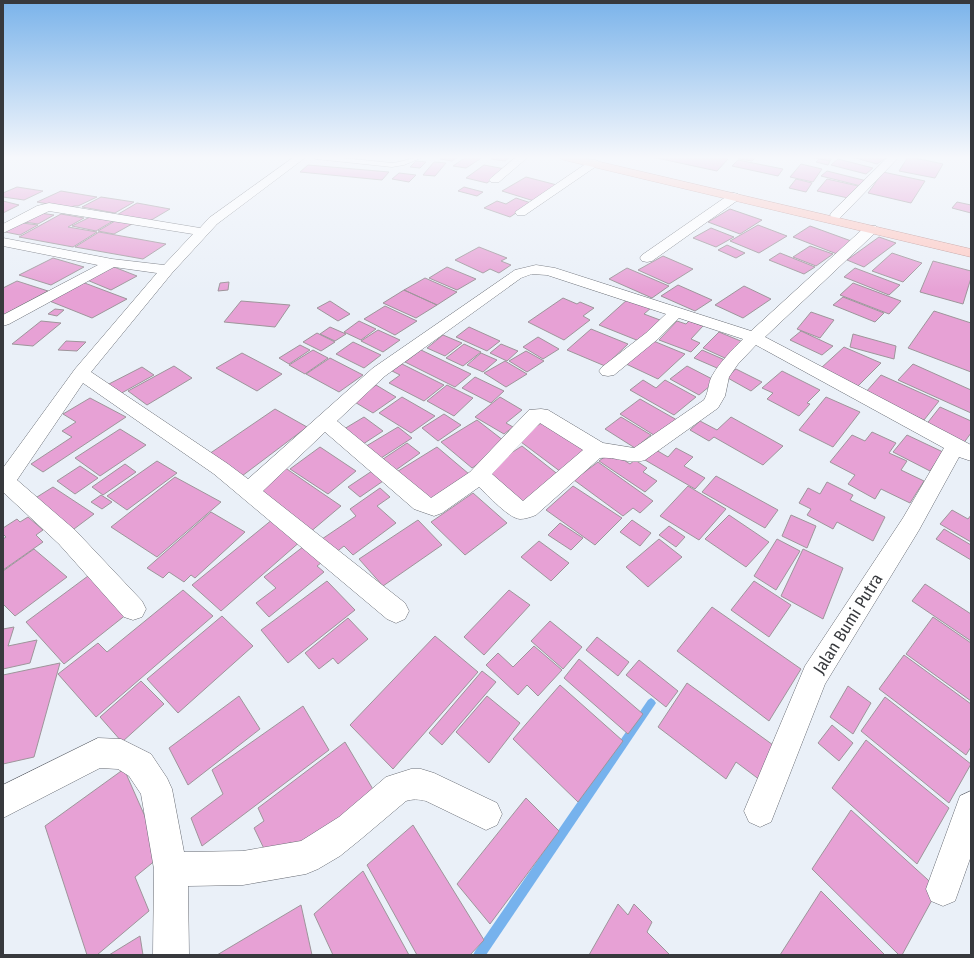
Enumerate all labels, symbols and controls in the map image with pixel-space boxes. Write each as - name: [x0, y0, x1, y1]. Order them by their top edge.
- street label: Jalan Bumi Putra: [809, 570, 887, 678]

